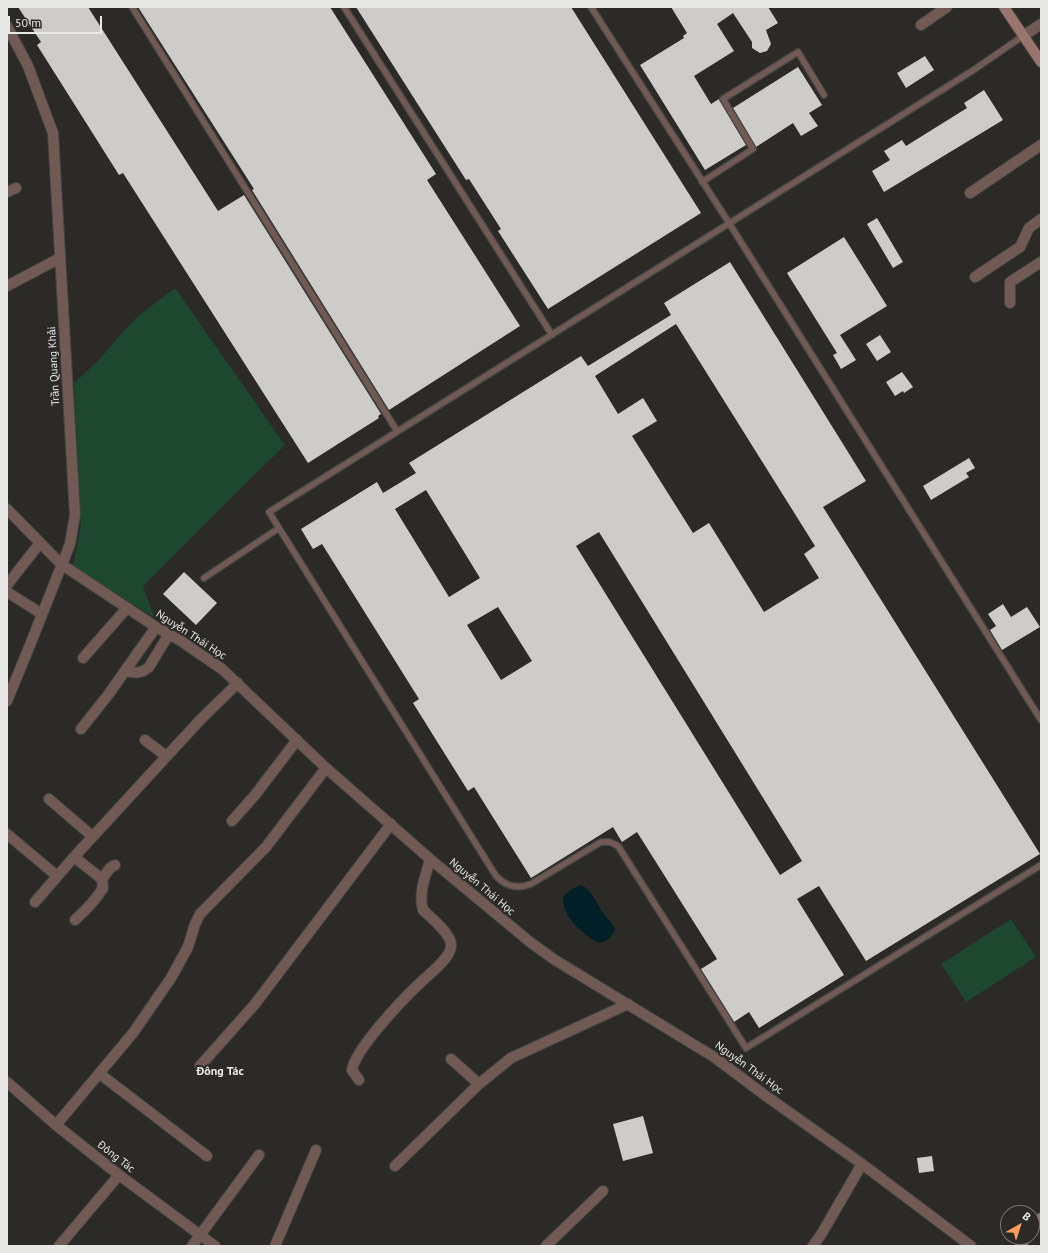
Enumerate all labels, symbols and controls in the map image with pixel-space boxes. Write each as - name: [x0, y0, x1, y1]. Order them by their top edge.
- scale bar: [10, 8, 104, 34]
- text: 50 m: [15, 15, 41, 30]
- street label: Trần Quang Khải: [45, 326, 63, 406]
- street label: Nguyễn Thái Học: [153, 607, 229, 663]
- street label: Nguyễn Thái Học: [447, 856, 517, 918]
- street label: Nguyễn Thái Học: [712, 1039, 786, 1097]
- district label: Đông Tác: [196, 1065, 244, 1079]
- street label: Đông Tác: [95, 1138, 137, 1176]
- north arrow: [1000, 1205, 1040, 1245]
- text: B: [1020, 1209, 1034, 1224]

